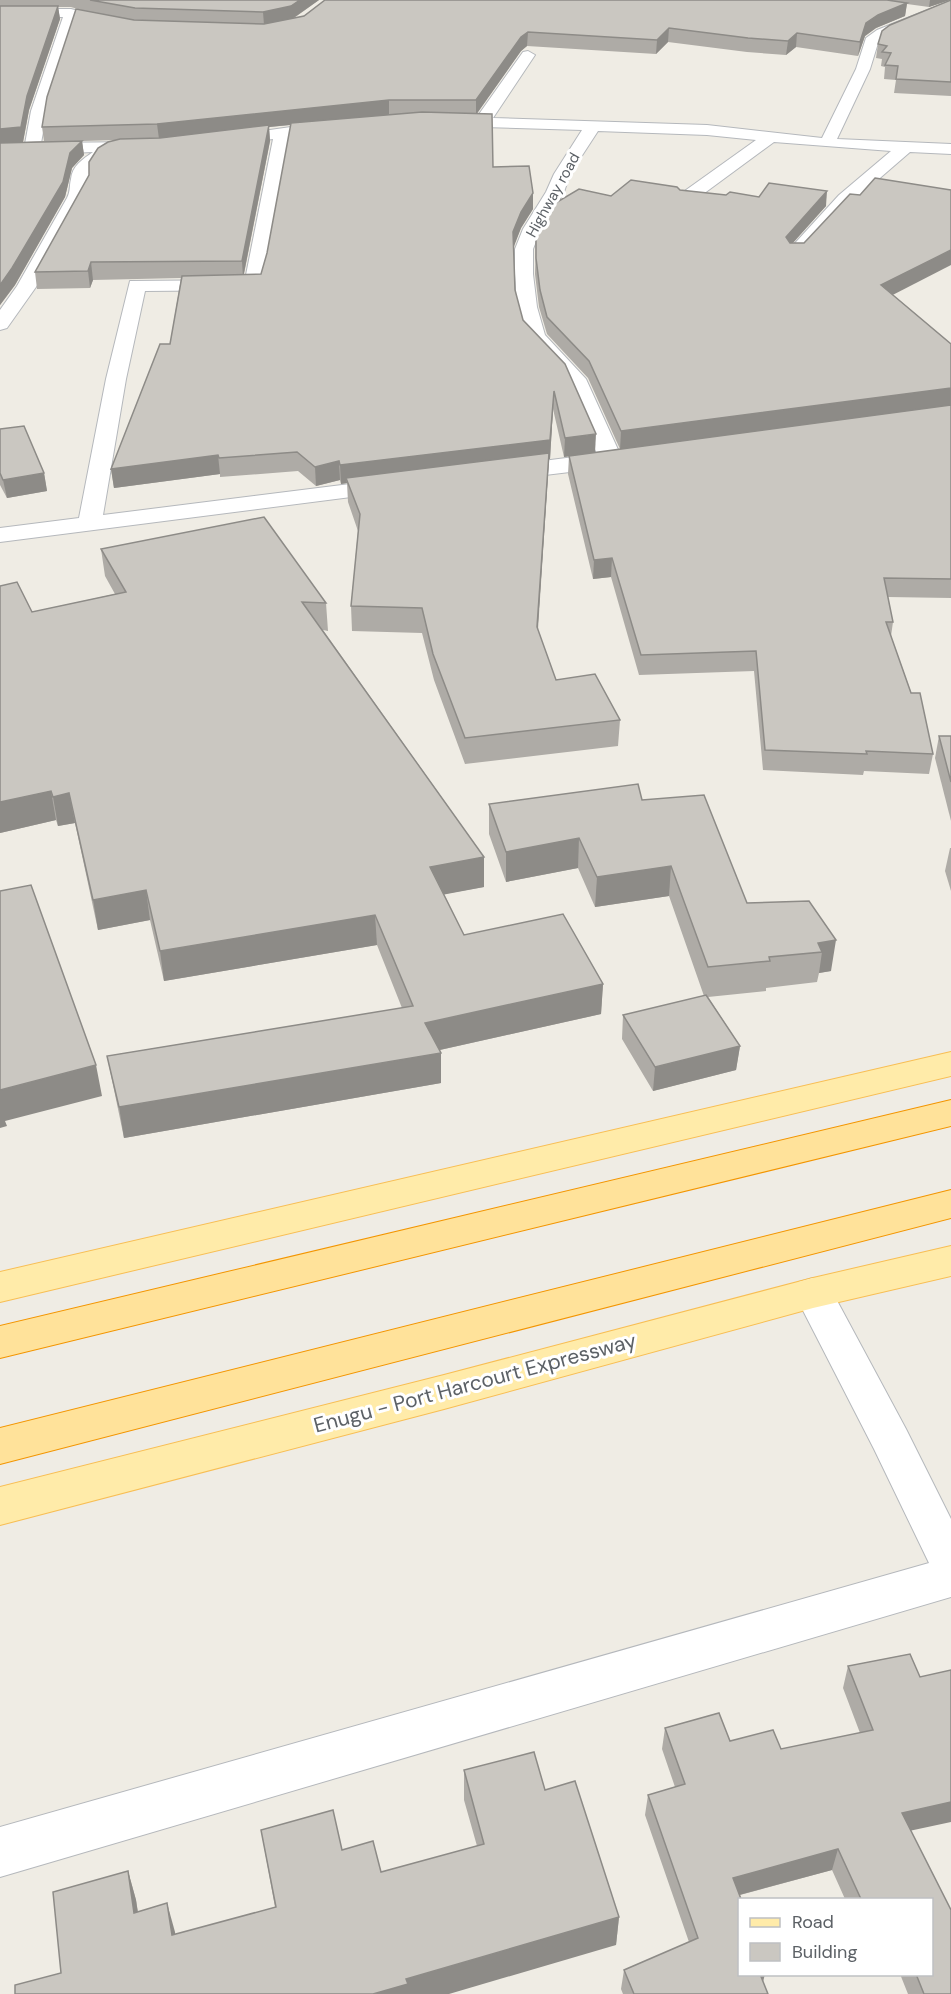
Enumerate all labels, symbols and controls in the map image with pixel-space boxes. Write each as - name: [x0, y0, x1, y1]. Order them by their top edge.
- street label: Highway road: [521, 149, 585, 241]
- street label: Enugu - Port Harcourt Expressway: [311, 1326, 640, 1440]
- legend: [738, 1898, 933, 1976]
- text: Road: [792, 1910, 834, 1934]
- text: Building: [792, 1940, 857, 1964]

